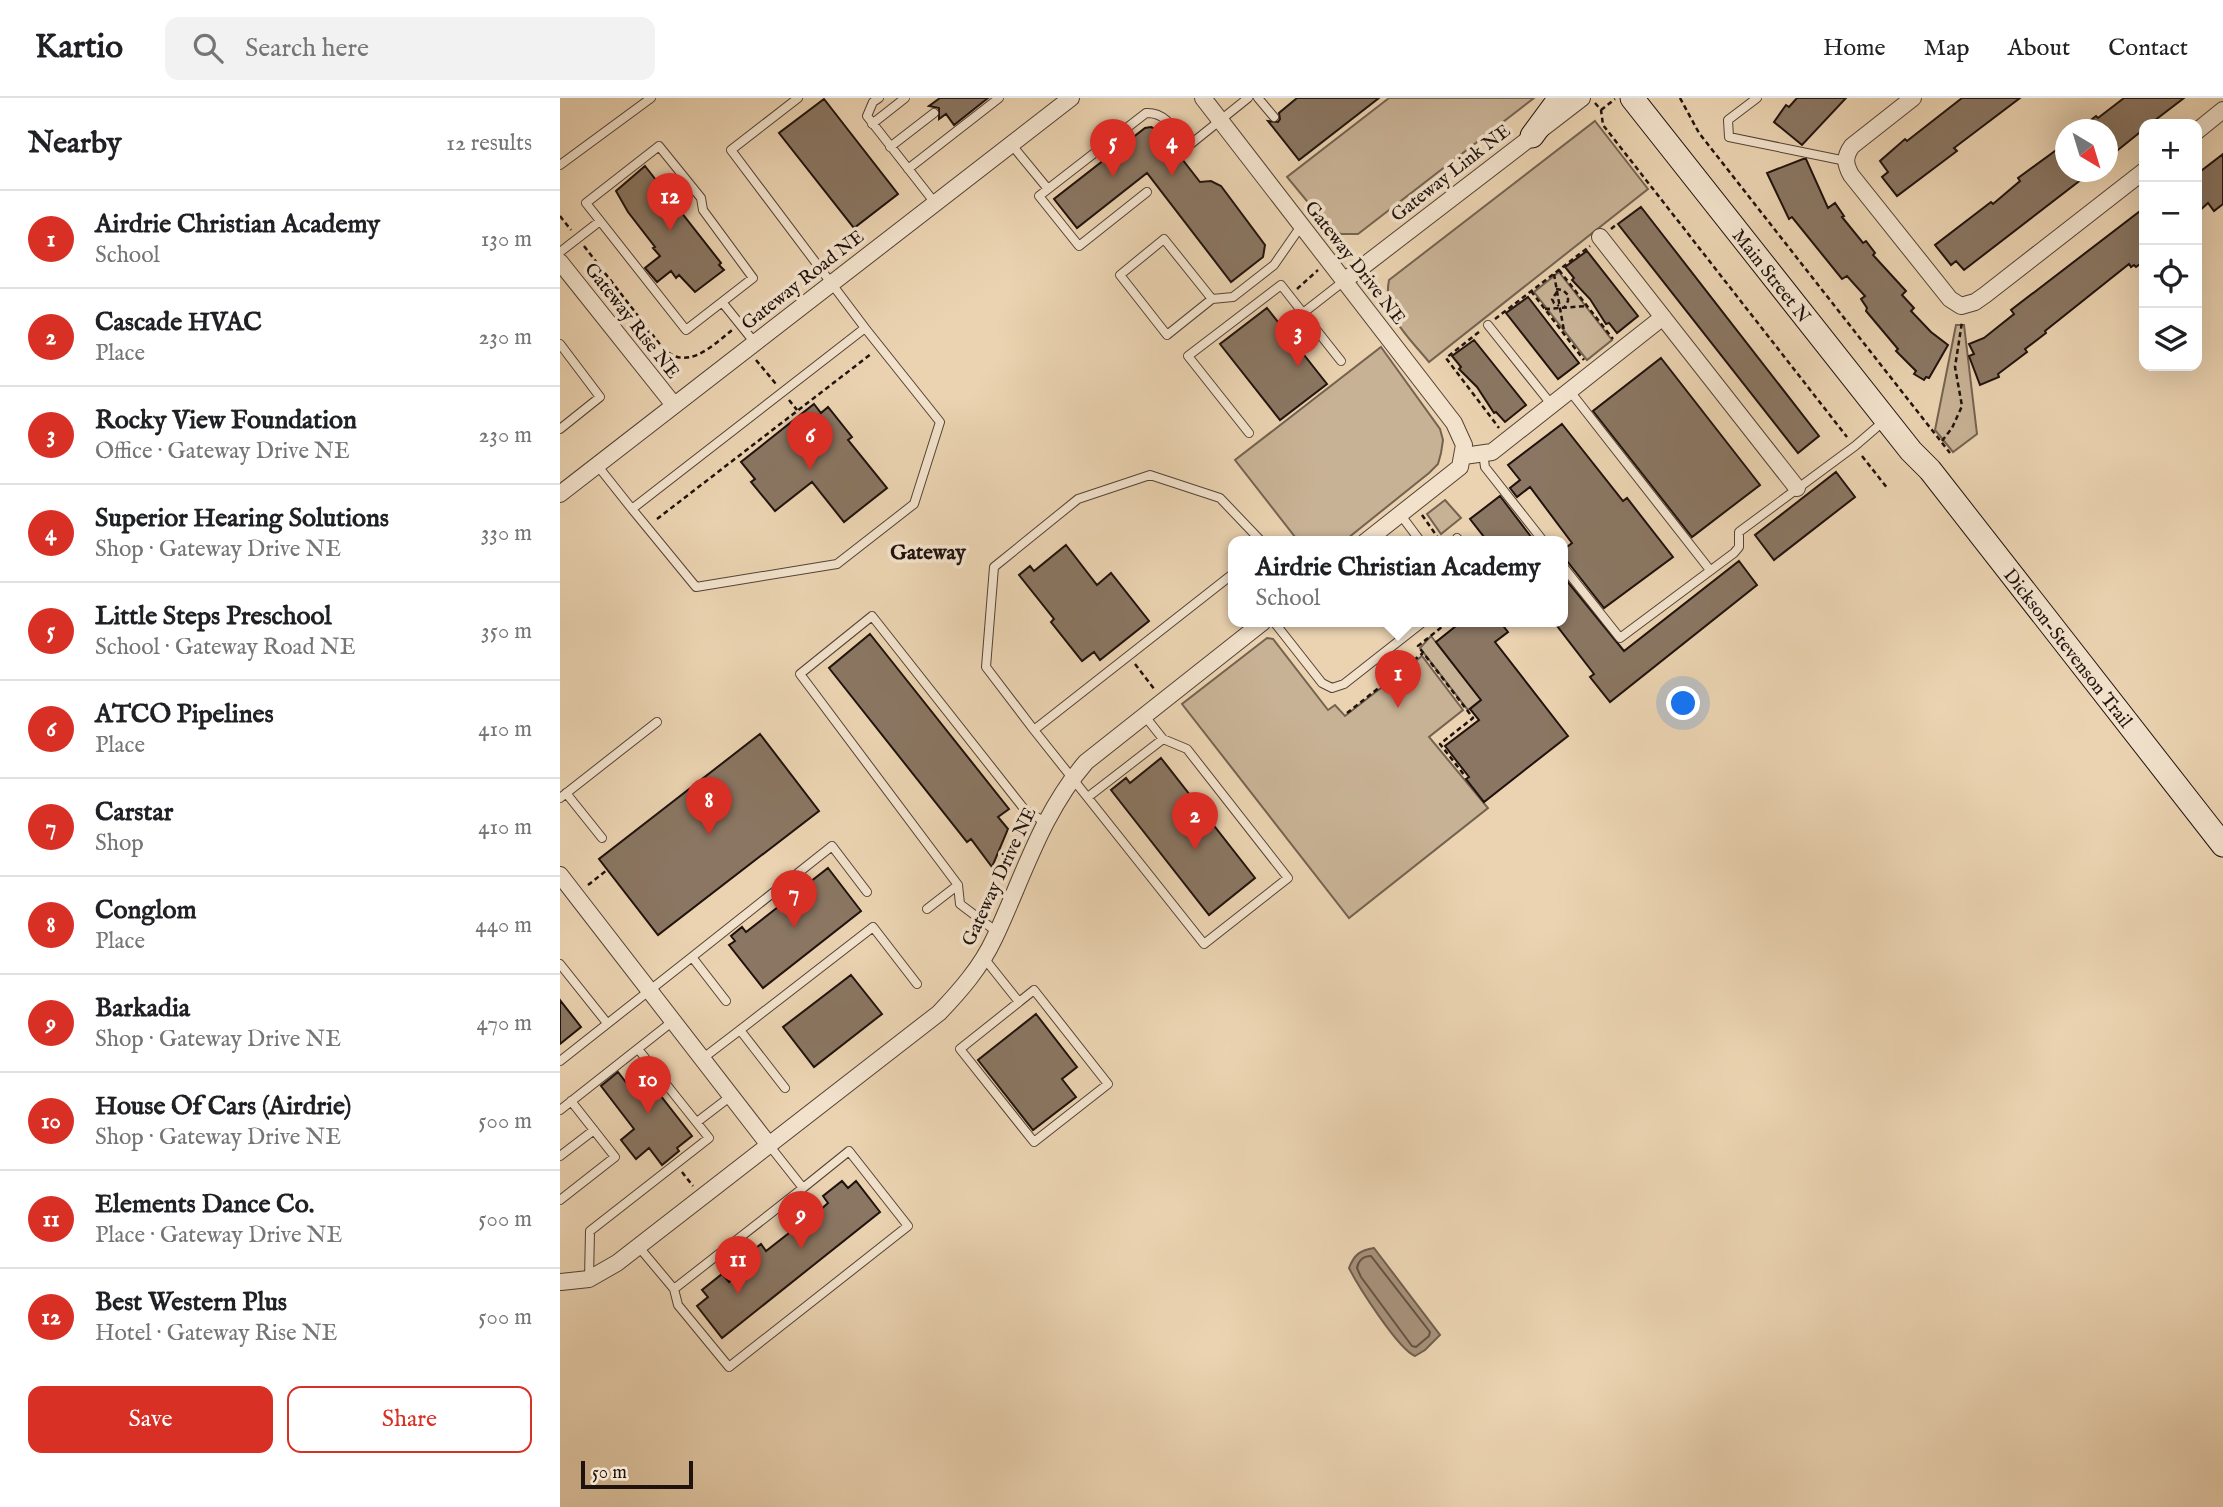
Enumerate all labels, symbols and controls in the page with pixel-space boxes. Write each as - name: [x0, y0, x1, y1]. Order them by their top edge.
- search box: [165, 17, 655, 80]
- text: Kartio: [35, 27, 123, 69]
- icon: search: [189, 29, 227, 67]
- text: Search here: [245, 32, 369, 65]
- text: Home: [1823, 33, 1886, 64]
- text: Map: [1924, 33, 1970, 64]
- text: About: [2008, 33, 2070, 64]
- text: Contact: [2108, 33, 2188, 64]
- pin: 4: [1149, 118, 1195, 176]
- pin: 5: [1090, 119, 1136, 177]
- street label: Gateway Link NE: [1387, 119, 1516, 228]
- north arrow: [2055, 119, 2118, 182]
- map controls: [2139, 119, 2202, 371]
- button: +: [2139, 119, 2202, 182]
- text: Nearby: [28, 125, 121, 163]
- text: 12 results: [446, 129, 532, 158]
- pin: 12: [647, 173, 693, 231]
- button: −: [2139, 182, 2202, 245]
- street label: Gateway Drive NE: [1299, 197, 1410, 330]
- text: Airdrie Christian Academy: [95, 208, 380, 241]
- text: 1: [47, 225, 55, 254]
- text: 130 m: [481, 225, 532, 254]
- street label: Gateway Road NE: [737, 225, 869, 336]
- street label: Main Street N: [1726, 225, 1815, 328]
- text: School: [95, 241, 160, 270]
- button: locate: [2139, 245, 2202, 308]
- street label: Gateway Rise NE: [579, 258, 684, 384]
- text: Cascade HVAC: [95, 306, 262, 339]
- button: layers: [2139, 308, 2202, 371]
- pin: 3: [1275, 309, 1321, 367]
- text: 2: [46, 323, 56, 352]
- text: 230 m: [479, 323, 532, 352]
- text: Place: [95, 339, 145, 368]
- text: Rocky View Foundation: [95, 404, 357, 437]
- pin: 6: [787, 412, 833, 470]
- text: 3: [47, 421, 55, 450]
- text: 230 m: [479, 421, 532, 450]
- text: Office · Gateway Drive NE: [95, 437, 350, 466]
- text: Superior Hearing Solutions: [95, 502, 389, 535]
- text: 4: [45, 519, 57, 548]
- text: 330 m: [481, 519, 532, 548]
- text: Shop · Gateway Drive NE: [95, 535, 341, 564]
- popup: [1228, 536, 1568, 627]
- district label: Gateway: [890, 540, 966, 567]
- text: Airdrie Christian Academy: [1255, 551, 1541, 584]
- street label: Dickson-Stevenson Trail: [1997, 564, 2137, 734]
- text: School: [1255, 584, 1320, 613]
- text: Little Steps Preschool: [95, 600, 332, 633]
- text: 5: [47, 617, 55, 646]
- text: 350 m: [481, 617, 532, 646]
- text: School · Gateway Road NE: [95, 633, 356, 662]
- pin: 1: [1375, 650, 1421, 708]
- your location: [1666, 686, 1700, 720]
- text: ATCO Pipelines: [95, 698, 274, 731]
- text: 6: [46, 715, 56, 744]
- text: 410 m: [478, 715, 532, 744]
- text: Place: [95, 731, 145, 760]
- pin: 8: [686, 777, 732, 835]
- pin: 2: [1172, 792, 1218, 850]
- text: Carstar: [95, 796, 173, 829]
- street label: Gateway Drive NE: [957, 804, 1043, 950]
- text: 7: [46, 813, 56, 842]
- text: 410 m: [478, 813, 532, 842]
- text: Shop: [95, 829, 144, 858]
- pin: 7: [771, 870, 817, 928]
- text: Conglom: [95, 894, 197, 927]
- text: 8: [46, 911, 56, 940]
- text: 440 m: [475, 911, 532, 940]
- text: Place: [95, 927, 145, 956]
- text: Barkadia: [95, 992, 190, 1025]
- text: 9: [46, 1009, 56, 1038]
- text: 470 m: [477, 1009, 532, 1038]
- text: Shop · Gateway Drive NE: [95, 1025, 341, 1054]
- pin: 10: [625, 1056, 671, 1114]
- text: House Of Cars (Airdrie): [95, 1090, 351, 1123]
- text: 10: [41, 1107, 61, 1136]
- text: 500 m: [478, 1107, 532, 1136]
- text: Shop · Gateway Drive NE: [95, 1123, 341, 1152]
- text: Elements Dance Co.: [95, 1188, 314, 1221]
- pin: 9: [778, 1191, 824, 1249]
- text: 11: [42, 1205, 60, 1234]
- text: 500 m: [478, 1205, 532, 1234]
- text: Place · Gateway Drive NE: [95, 1221, 342, 1250]
- pin: 11: [715, 1236, 761, 1294]
- text: Best Western Plus: [95, 1286, 287, 1319]
- text: 12: [41, 1303, 61, 1332]
- text: 500 m: [478, 1303, 532, 1332]
- text: Hotel · Gateway Rise NE: [95, 1319, 338, 1348]
- button: Save: [28, 1386, 273, 1453]
- button: Share: [287, 1386, 532, 1453]
- scale bar: [581, 1458, 693, 1490]
- text: 50 m: [592, 1461, 627, 1485]

